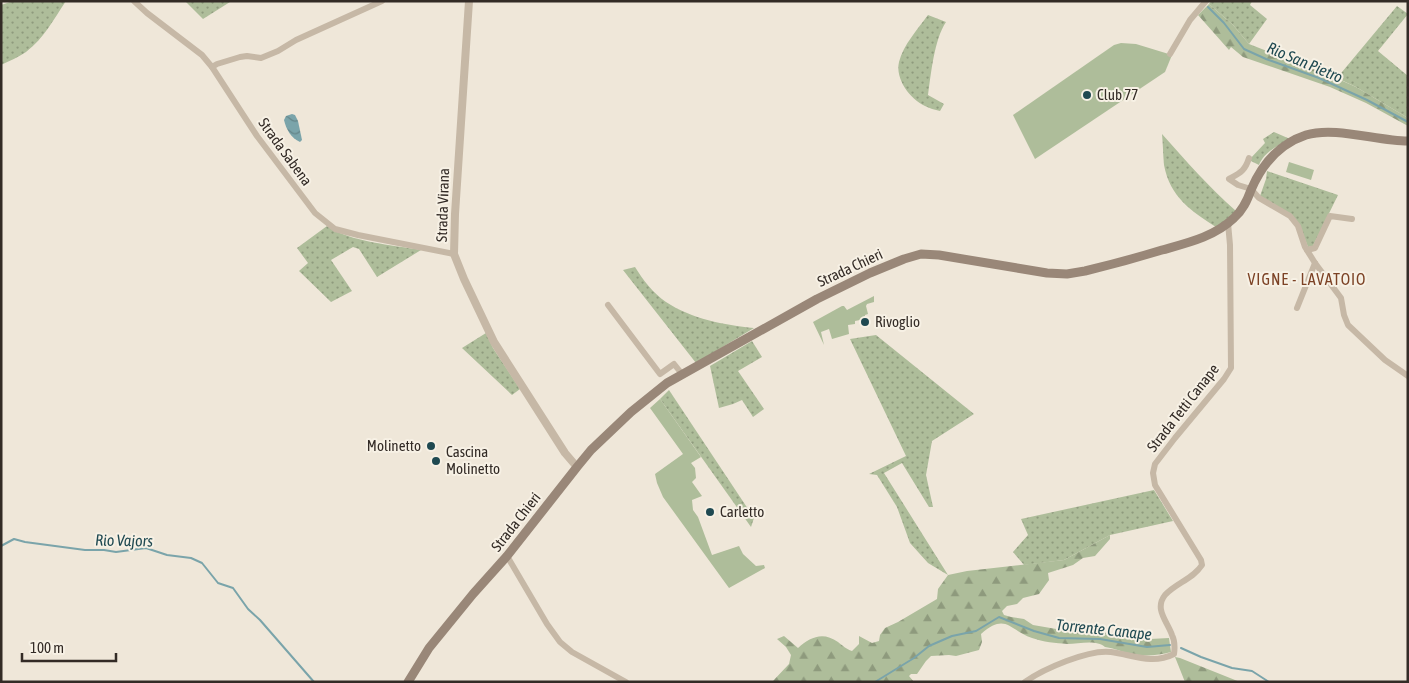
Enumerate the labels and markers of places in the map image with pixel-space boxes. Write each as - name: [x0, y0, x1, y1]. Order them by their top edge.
- place label: Club 77: [1097, 86, 1138, 103]
- marker: Club 77: [1081, 89, 1093, 101]
- place label: Rivoglio: [875, 313, 920, 330]
- marker: Rivoglio: [859, 316, 871, 328]
- place label: Molinetto: [367, 437, 421, 454]
- marker: Molinetto: [425, 440, 437, 452]
- place label: Cascina Molinetto: [446, 443, 500, 477]
- marker: Cascina Molinetto: [430, 455, 442, 467]
- place label: Carletto: [720, 503, 764, 520]
- marker: Carletto: [704, 506, 716, 518]

